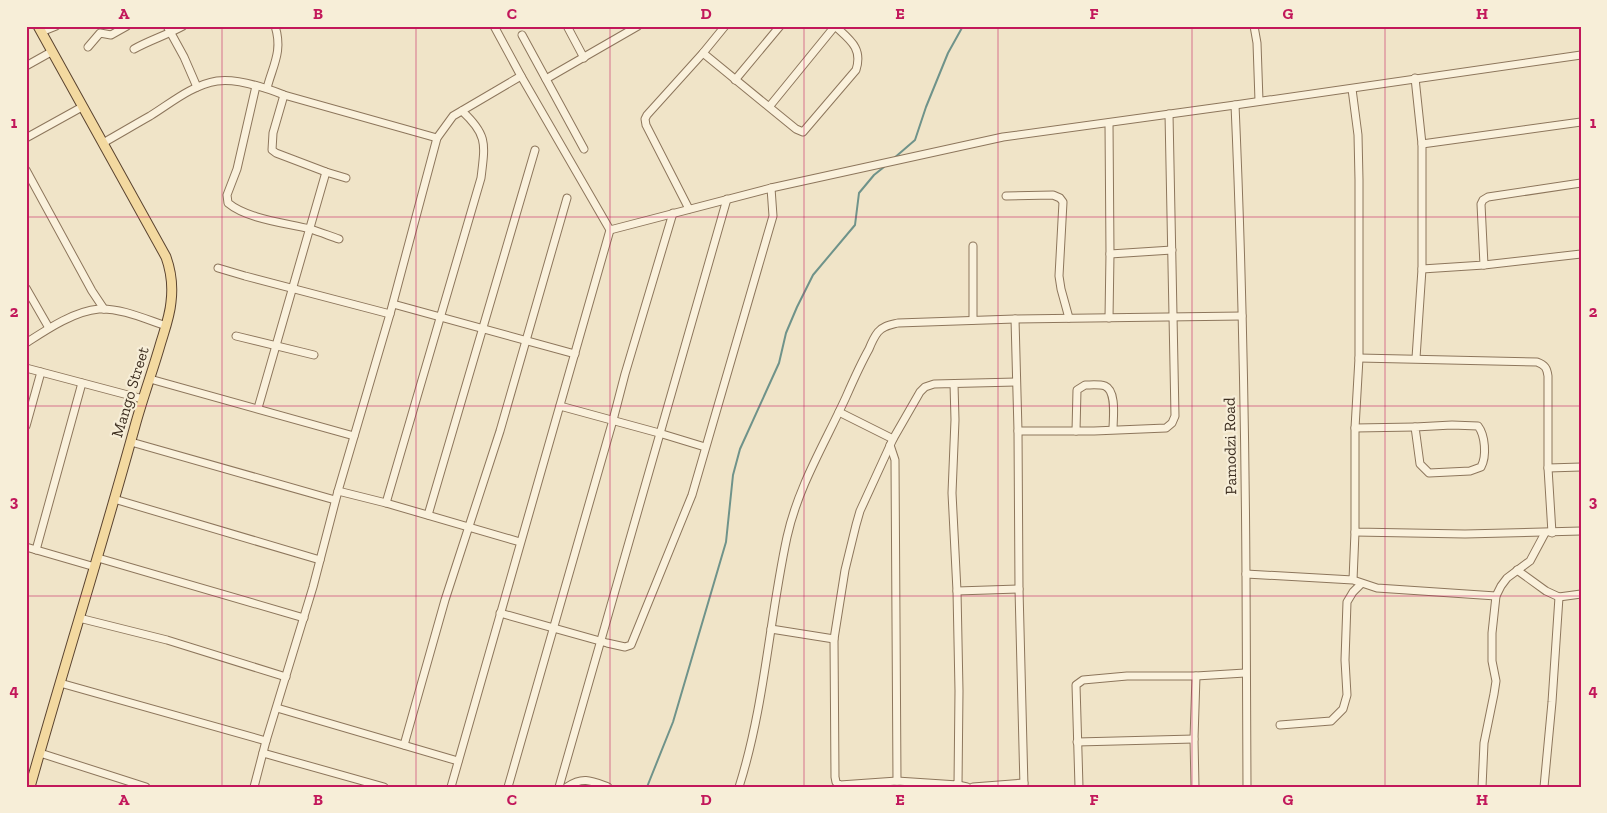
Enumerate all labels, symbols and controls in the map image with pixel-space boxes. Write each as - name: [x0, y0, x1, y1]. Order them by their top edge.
- text: A: [119, 4, 130, 23]
- text: B: [313, 4, 323, 23]
- text: C: [507, 4, 517, 23]
- text: D: [700, 4, 712, 23]
- text: E: [895, 4, 905, 23]
- text: F: [1089, 4, 1099, 23]
- text: G: [1283, 4, 1294, 23]
- text: H: [1476, 4, 1488, 23]
- text: 1: [11, 113, 18, 132]
- text: 1: [1590, 113, 1597, 132]
- text: 2: [10, 302, 19, 321]
- text: 2: [1589, 302, 1598, 321]
- street label: Mango Street: [107, 344, 153, 440]
- street label: Pamodzi Road: [1220, 397, 1240, 495]
- text: 3: [10, 492, 19, 511]
- text: 3: [1589, 492, 1598, 511]
- text: 4: [9, 681, 19, 700]
- text: 4: [1588, 681, 1598, 700]
- text: A: [119, 790, 130, 809]
- text: B: [313, 790, 323, 809]
- text: C: [507, 790, 517, 809]
- text: D: [700, 790, 712, 809]
- text: E: [895, 790, 905, 809]
- text: F: [1089, 790, 1099, 809]
- text: G: [1283, 790, 1294, 809]
- text: H: [1476, 790, 1488, 809]

